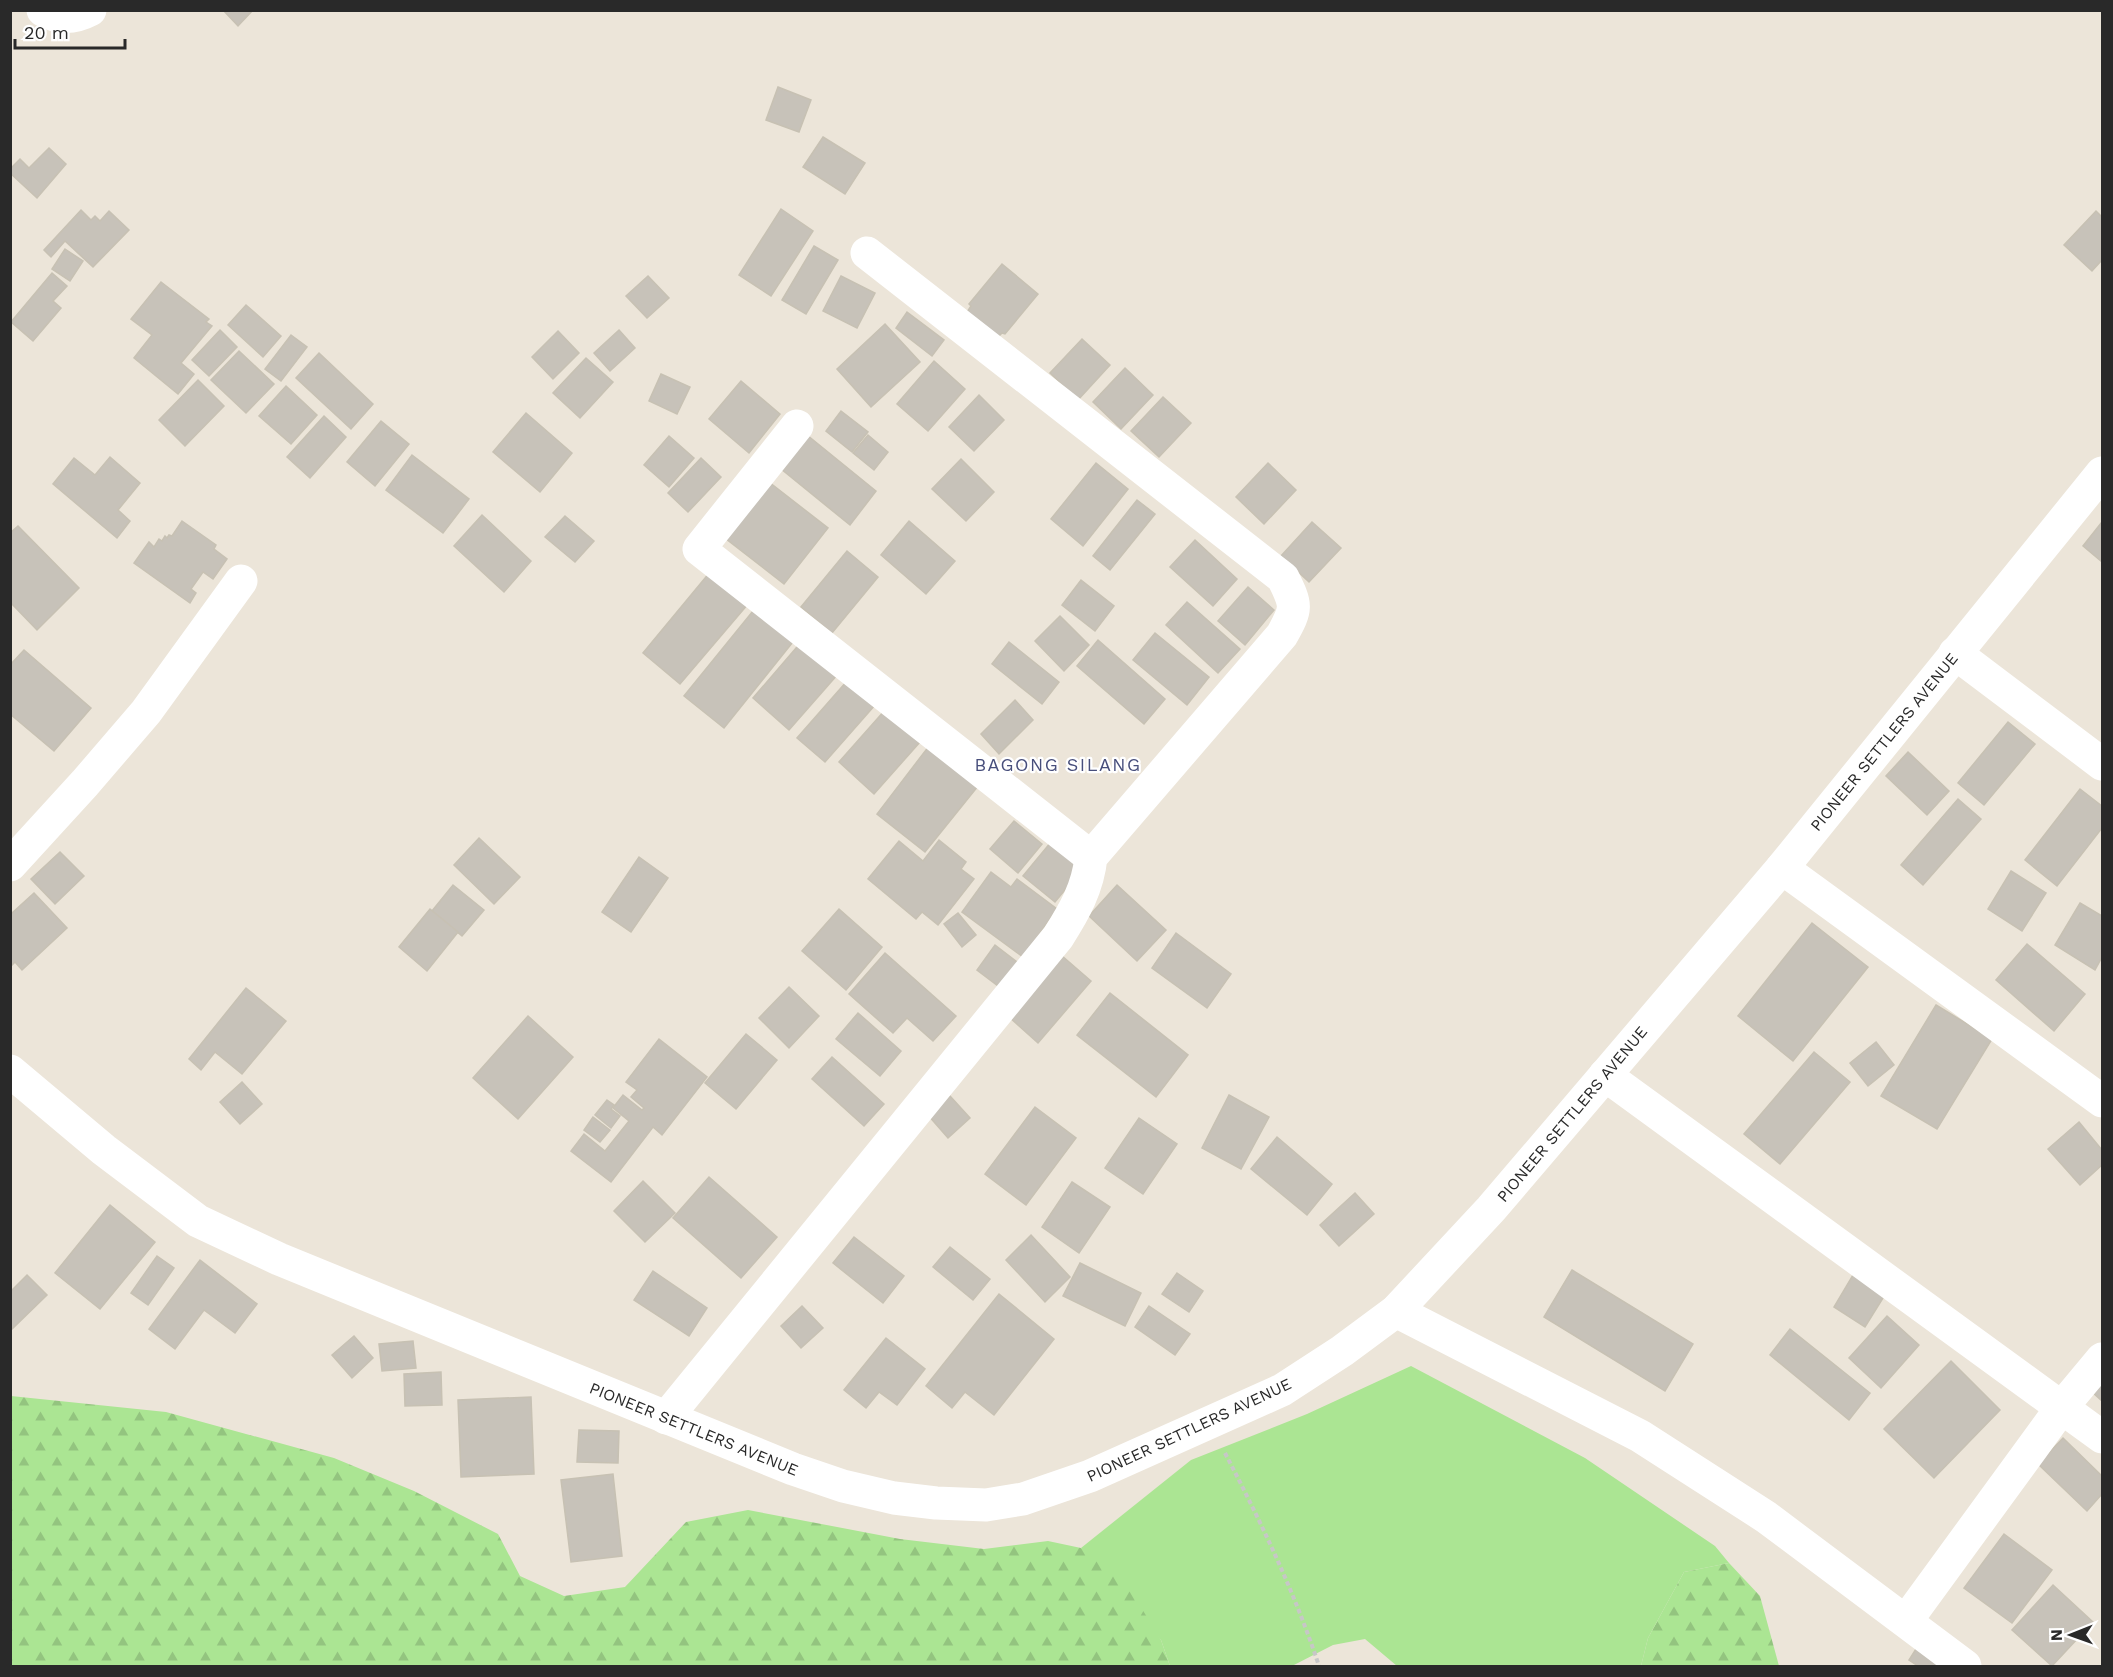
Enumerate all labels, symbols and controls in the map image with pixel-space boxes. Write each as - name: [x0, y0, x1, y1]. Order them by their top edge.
- scale bar: [15, 12, 124, 50]
- text: 20 m: [24, 22, 69, 43]
- street label: PIONEER SETTLERS AVENUE: [1806, 649, 1962, 835]
- district label: BAGONG SILANG: [974, 754, 1142, 775]
- street label: PIONEER SETTLERS AVENUE: [1493, 1022, 1651, 1206]
- street label: PIONEER SETTLERS AVENUE: [1084, 1374, 1294, 1486]
- street label: PIONEER SETTLERS AVENUE: [587, 1378, 801, 1480]
- north arrow: [2041, 1605, 2101, 1665]
- text: N: [2047, 1629, 2066, 1641]

